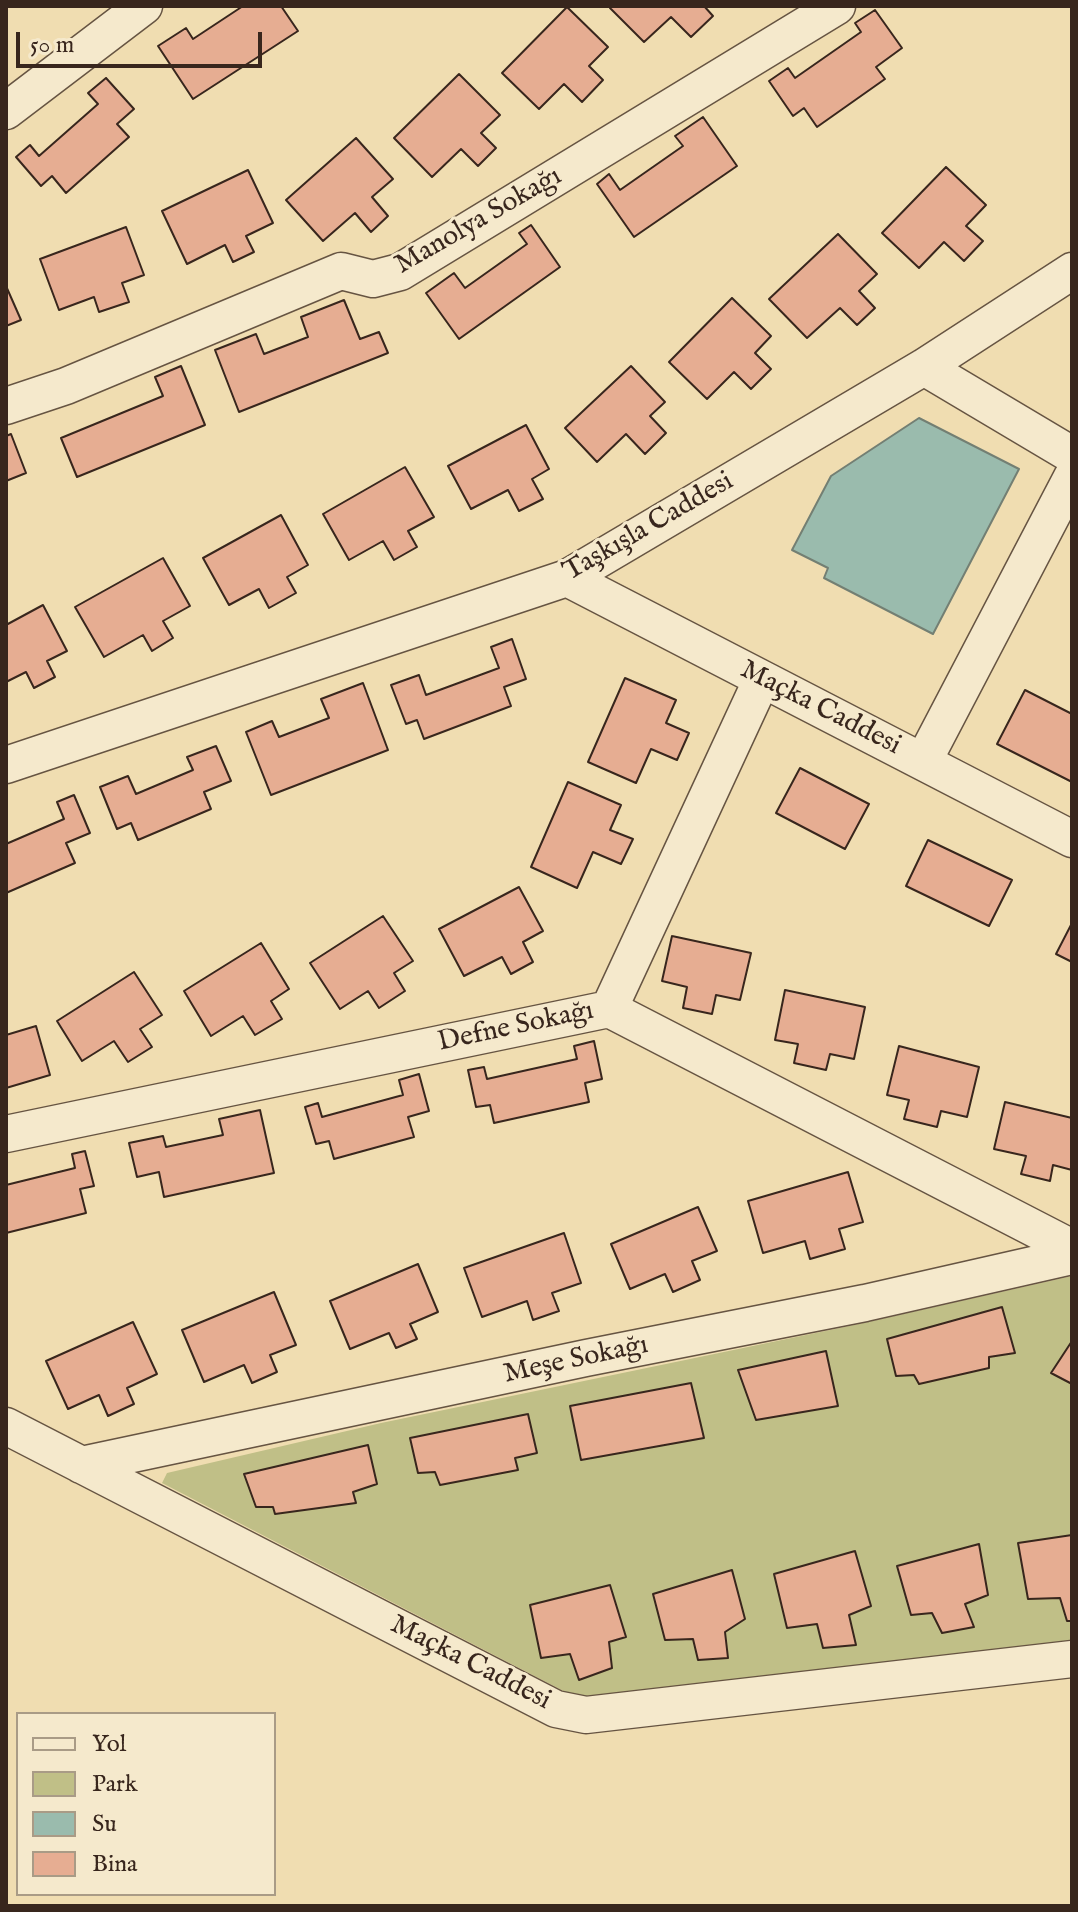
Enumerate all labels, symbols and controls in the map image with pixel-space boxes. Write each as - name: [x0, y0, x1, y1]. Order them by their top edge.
- scale bar: [20, 16, 266, 66]
- text: 50 m: [30, 30, 74, 61]
- street label: Manolya Sokağı: [390, 161, 568, 283]
- street label: Taşkışla Caddesi: [558, 466, 740, 590]
- street label: Maçka Caddesi: [734, 654, 906, 764]
- street label: Defne Sokağı: [435, 995, 597, 1061]
- street label: Meşe Sokağı: [501, 1329, 651, 1393]
- street label: Maçka Caddesi: [384, 1609, 556, 1719]
- legend: [16, 1712, 276, 1896]
- text: Yol: [92, 1729, 126, 1760]
- text: Park: [92, 1769, 138, 1800]
- text: Su: [92, 1809, 117, 1840]
- text: Bina: [92, 1849, 137, 1880]

